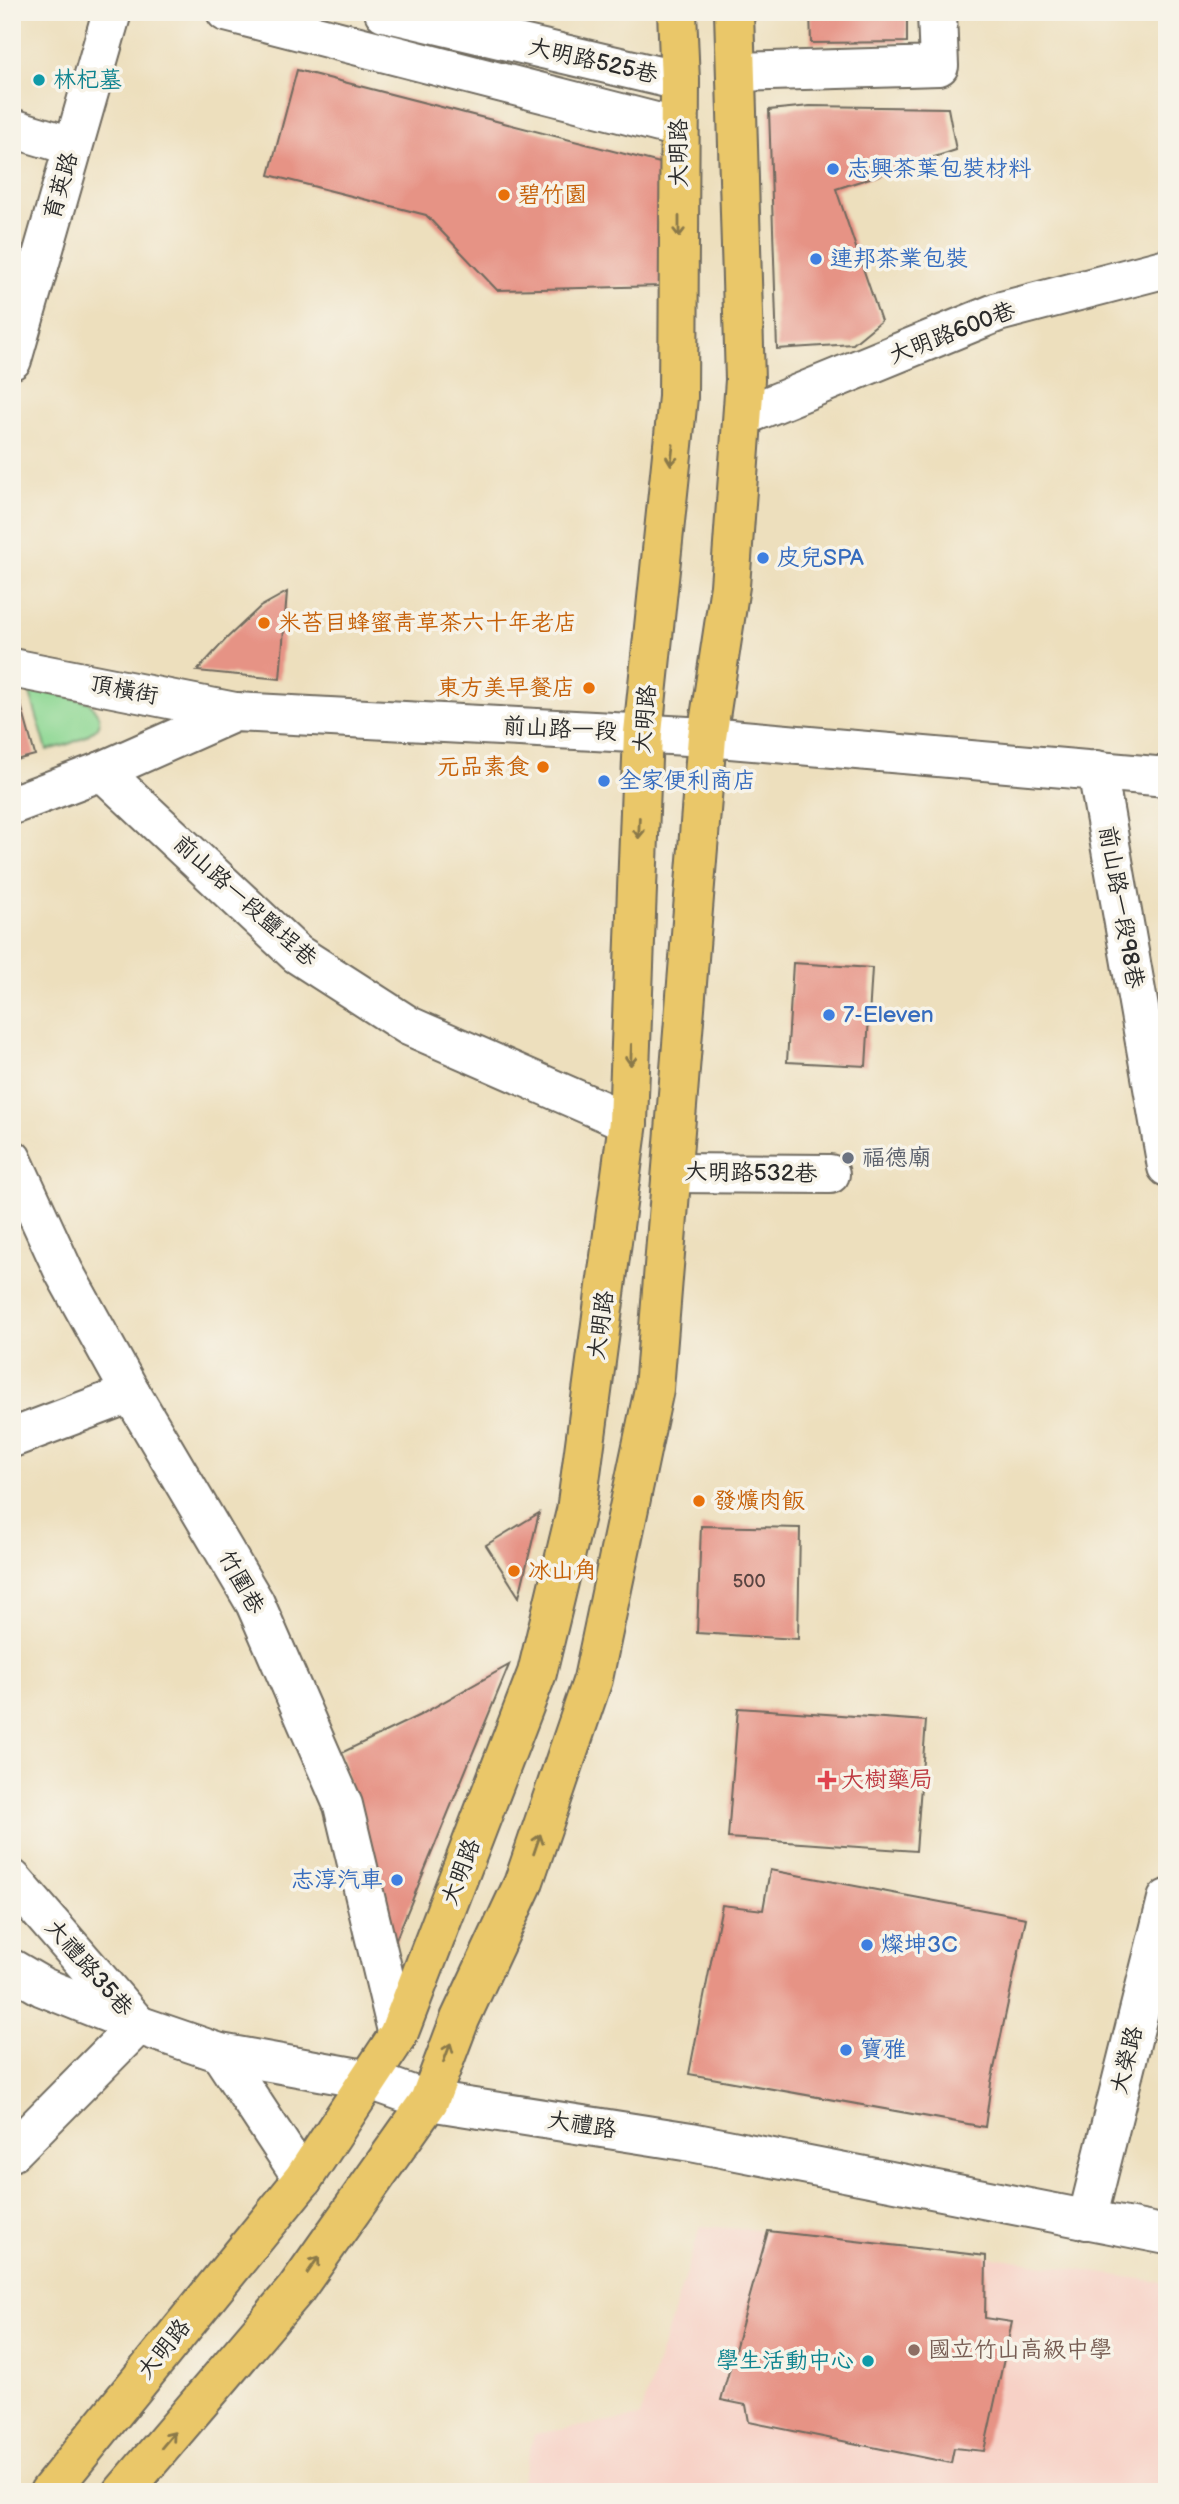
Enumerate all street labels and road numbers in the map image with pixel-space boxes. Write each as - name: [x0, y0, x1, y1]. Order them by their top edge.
- street label: 大明路525巷: [526, 33, 661, 90]
- street label: 大明路: [665, 119, 693, 188]
- street label: 育英路: [38, 149, 84, 223]
- street label: 大明路600巷: [885, 296, 1020, 370]
- street label: 頂橫街: [87, 670, 161, 710]
- street label: 大明路: [628, 683, 662, 755]
- street label: 前山路一段: [502, 712, 618, 746]
- street label: 前山路一段98巷: [1093, 823, 1149, 992]
- street label: 前山路一段鹽埕巷: [167, 829, 323, 974]
- street label: 大明路532巷: [684, 1158, 819, 1188]
- street label: 大明路: [582, 1289, 620, 1361]
- street label: 竹圍巷: [212, 1545, 270, 1620]
- street label: 大明路: [436, 1835, 486, 1909]
- street label: 大禮路35巷: [39, 1914, 139, 2023]
- street label: 大榮路: [1105, 2023, 1149, 2097]
- street label: 大禮路: [546, 2106, 618, 2144]
- street label: 大明路: [131, 2313, 197, 2385]

